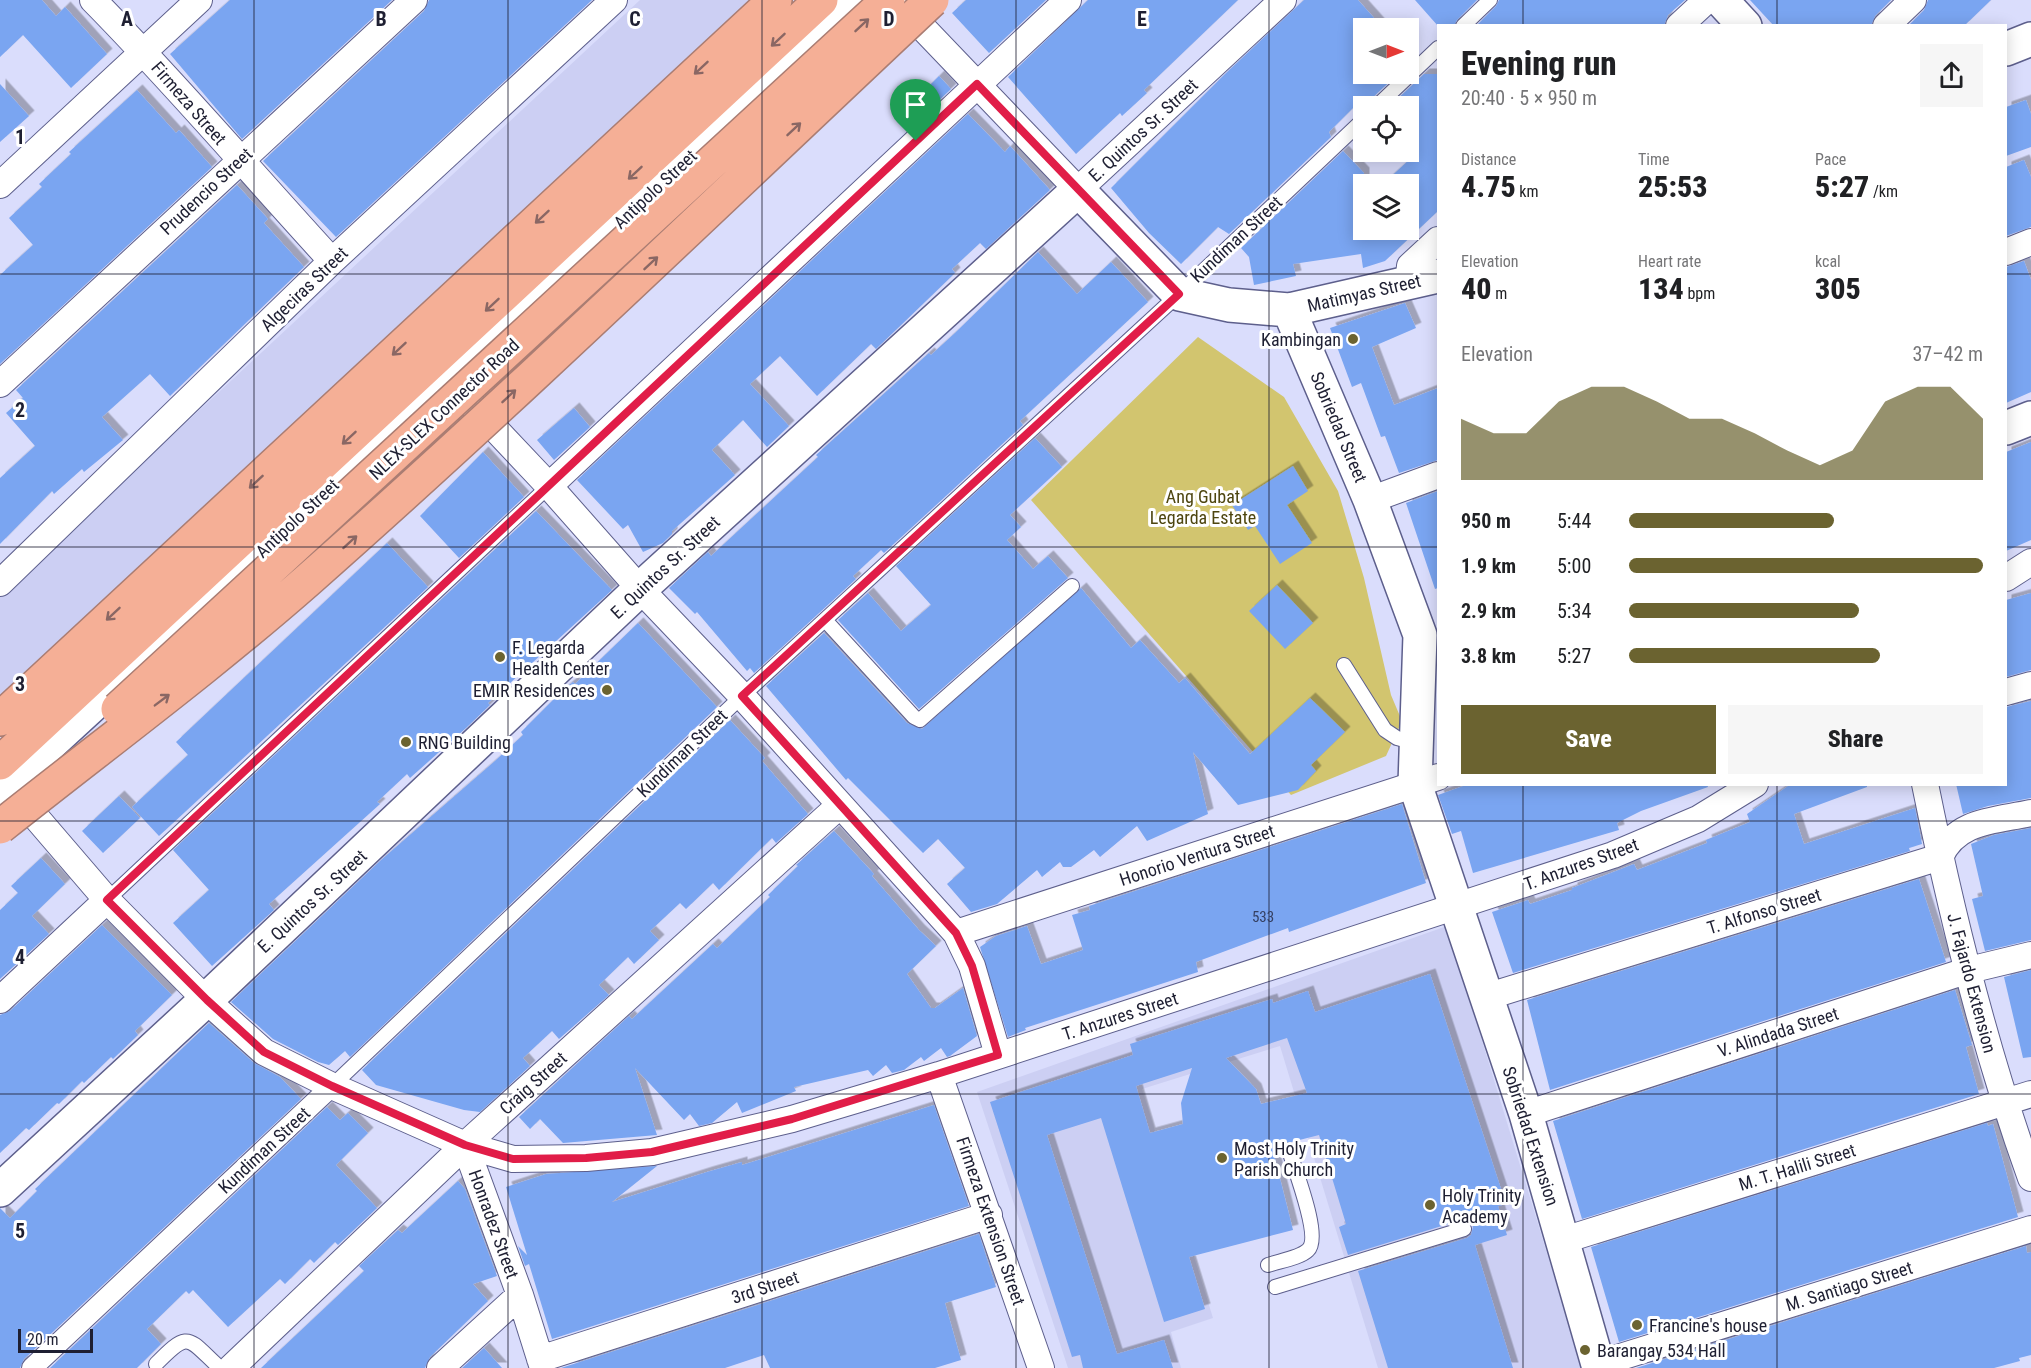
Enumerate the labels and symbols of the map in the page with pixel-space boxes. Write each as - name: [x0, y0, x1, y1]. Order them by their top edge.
- text: A: [121, 7, 133, 31]
- text: B: [375, 7, 387, 31]
- text: C: [629, 7, 641, 31]
- text: D: [883, 7, 895, 31]
- text: E: [1137, 7, 1147, 31]
- one-way arrow: [854, 17, 869, 32]
- north arrow: [1353, 18, 1419, 84]
- one-way arrow: [771, 33, 786, 47]
- street label: Firmeza Street: [147, 57, 231, 149]
- one-way arrow: [694, 61, 709, 76]
- street label: E. Quintos Sr. Street: [1084, 74, 1202, 186]
- pin: [890, 79, 941, 141]
- one-way arrow: [786, 122, 801, 137]
- text: 1: [15, 125, 25, 149]
- street label: Prudencio Street: [156, 143, 256, 239]
- street label: Antipolo Street: [609, 145, 701, 233]
- one-way arrow: [628, 165, 643, 179]
- street label: Kundiman Street: [1186, 191, 1286, 287]
- one-way arrow: [534, 209, 549, 224]
- street label: Algeciras Street: [256, 242, 352, 336]
- one-way arrow: [644, 255, 659, 270]
- street label: Matimyas Street: [1305, 270, 1423, 316]
- one-way arrow: [485, 298, 500, 313]
- place label: Kambingan: [1261, 329, 1341, 350]
- marker: Kambingan: [1346, 332, 1360, 346]
- street label: NLEX-SLEX Connector Road: [365, 334, 523, 484]
- one-way arrow: [391, 342, 406, 356]
- street label: Sobriedad Street: [1306, 369, 1372, 485]
- one-way arrow: [501, 388, 516, 403]
- text: 2: [15, 398, 25, 422]
- one-way arrow: [342, 431, 357, 445]
- street label: Antipolo Street: [251, 474, 343, 562]
- one-way arrow: [248, 475, 263, 489]
- park label: Ang Gubat Legarda Estate: [1150, 486, 1256, 528]
- street label: E. Quintos Sr. Street: [606, 511, 724, 623]
- one-way arrow: [342, 535, 357, 549]
- one-way arrow: [105, 607, 120, 622]
- place label: F. Legarda Health Center: [512, 637, 610, 679]
- marker: F. Legarda Health Center: [493, 650, 507, 664]
- text: 3: [15, 672, 25, 696]
- place label: EMIR Residences: [473, 680, 595, 701]
- marker: EMIR Residences: [600, 683, 614, 697]
- one-way arrow: [153, 694, 169, 706]
- street label: Kundiman Street: [633, 705, 731, 801]
- place label: RNG Building: [418, 732, 511, 753]
- marker: RNG Building: [399, 735, 413, 749]
- street label: Honorio Ventura Street: [1117, 820, 1277, 890]
- street label: T. Anzures Street: [1521, 834, 1641, 894]
- street label: E. Quintos Sr. Street: [253, 845, 371, 957]
- street label: T. Alfonso Street: [1705, 884, 1823, 938]
- house number: 533: [1252, 908, 1274, 926]
- street label: J. Fajardo Extension: [1943, 911, 2001, 1055]
- text: 4: [15, 945, 25, 969]
- street label: T. Anzures Street: [1060, 987, 1180, 1045]
- street label: V. Alindada Street: [1715, 1003, 1841, 1061]
- street label: Craig Street: [495, 1047, 571, 1119]
- street label: Sobriedad Extension: [1499, 1064, 1563, 1208]
- street label: Kundiman Street: [214, 1102, 314, 1198]
- street label: Firmeza Extension Street: [952, 1134, 1030, 1308]
- place label: Most Holy Trinity Parish Church: [1234, 1138, 1354, 1180]
- street label: M. T. Halili Street: [1736, 1139, 1858, 1195]
- marker: Most Holy Trinity Parish Church: [1215, 1151, 1229, 1165]
- street label: Honradez Street: [465, 1167, 523, 1281]
- place label: Holy Trinity Academy: [1442, 1185, 1522, 1227]
- marker: Holy Trinity Academy: [1423, 1198, 1437, 1212]
- text: 5: [15, 1219, 25, 1243]
- street label: M. Santiago Street: [1783, 1257, 1915, 1315]
- street label: 3rd Street: [729, 1266, 801, 1308]
- place label: Francine's house: [1649, 1315, 1767, 1336]
- marker: Francine's house: [1630, 1318, 1644, 1332]
- scale bar: [18, 1326, 93, 1354]
- place label: Barangay 534 Hall: [1597, 1340, 1726, 1361]
- marker: Barangay 534 Hall: [1578, 1343, 1592, 1357]

